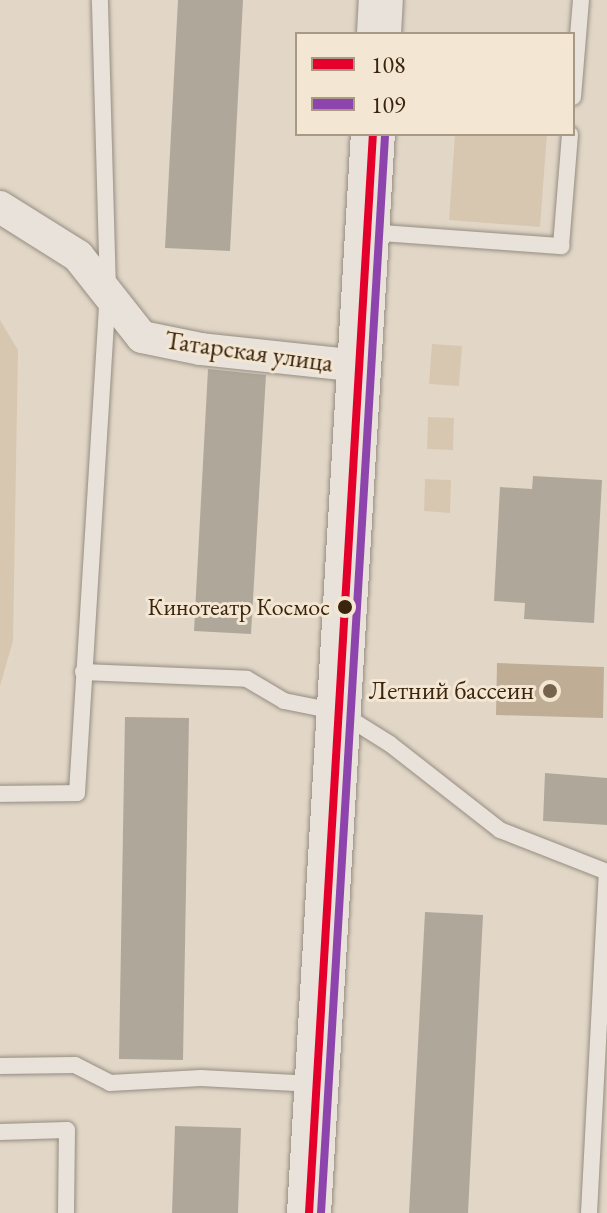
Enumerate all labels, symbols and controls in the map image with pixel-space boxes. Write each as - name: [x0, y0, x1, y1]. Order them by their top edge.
- legend: [295, 32, 575, 136]
- text: 108: [371, 49, 406, 80]
- text: 109: [371, 89, 406, 120]
- street label: Татарская улица: [163, 325, 335, 379]
- place label: Кинотеатр Космос: [148, 593, 330, 621]
- marker: Кинотеатр Космос: [337, 599, 353, 615]
- place label: Летний бассеин: [369, 675, 534, 707]
- marker: Летний бассеин: [541, 682, 559, 700]

